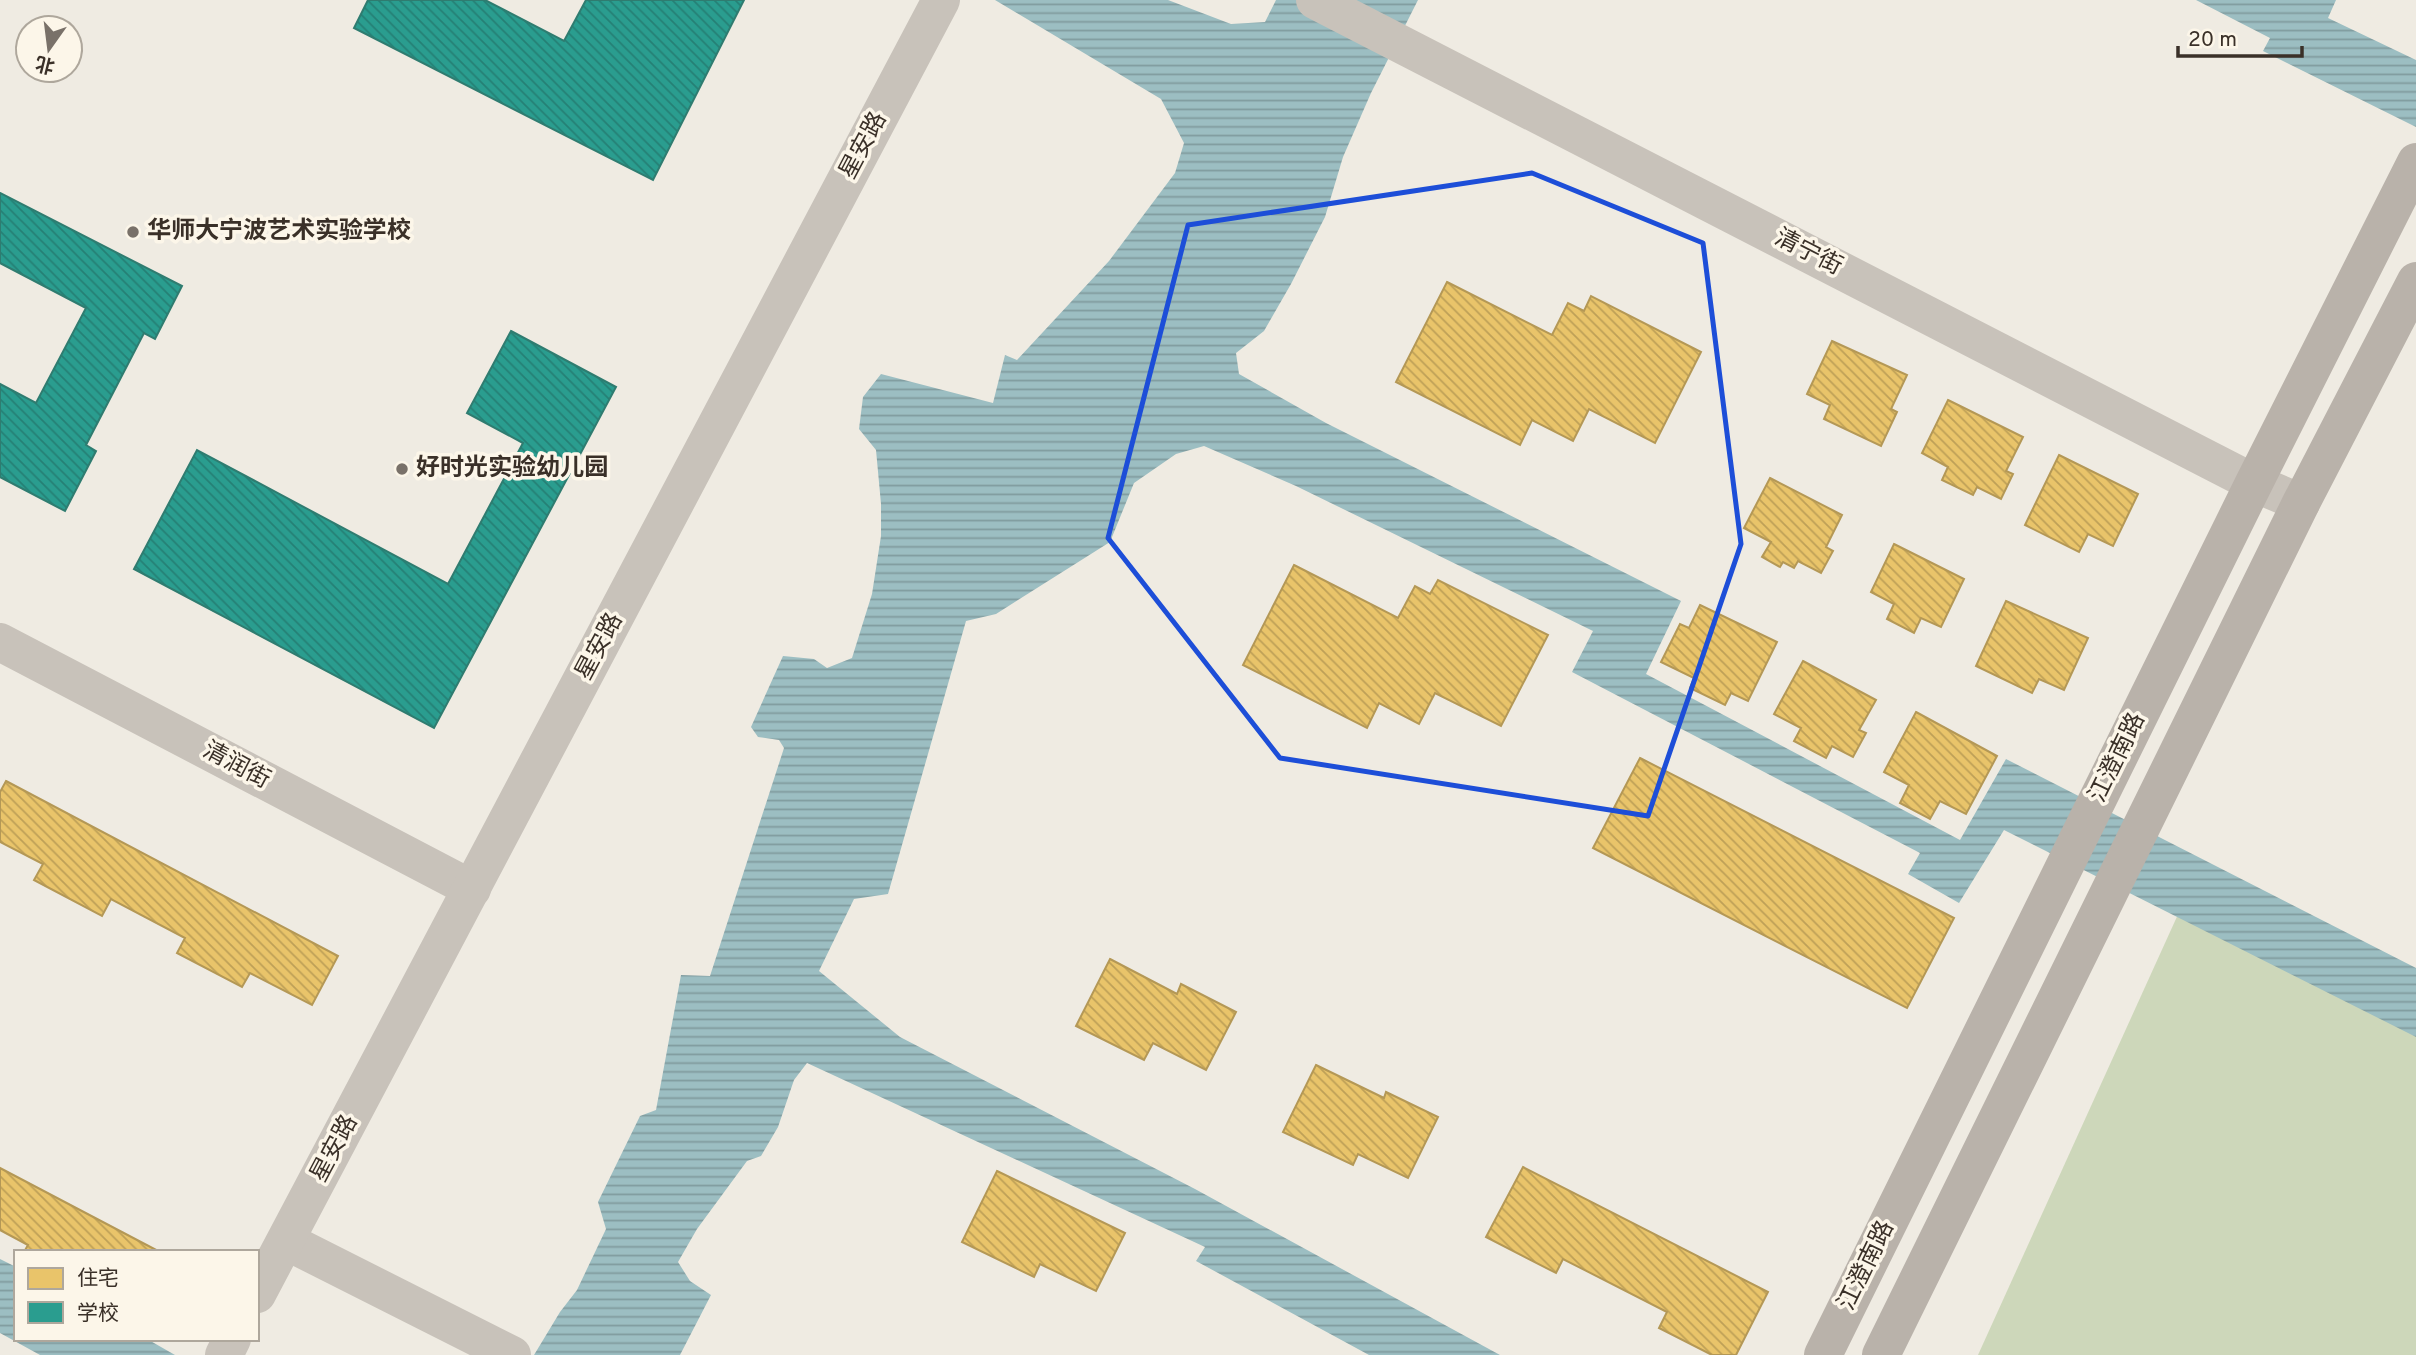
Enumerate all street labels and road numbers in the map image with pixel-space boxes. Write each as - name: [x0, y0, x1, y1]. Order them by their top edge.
- street label: 星安路: [834, 107, 894, 185]
- street label: 清宁街: [1769, 223, 1847, 283]
- street label: 星安路: [570, 608, 630, 686]
- street label: 江澄南路: [2083, 708, 2153, 808]
- street label: 清润街: [197, 736, 275, 796]
- street label: 星安路: [305, 1110, 365, 1188]
- street label: 江澄南路: [1832, 1216, 1902, 1316]

